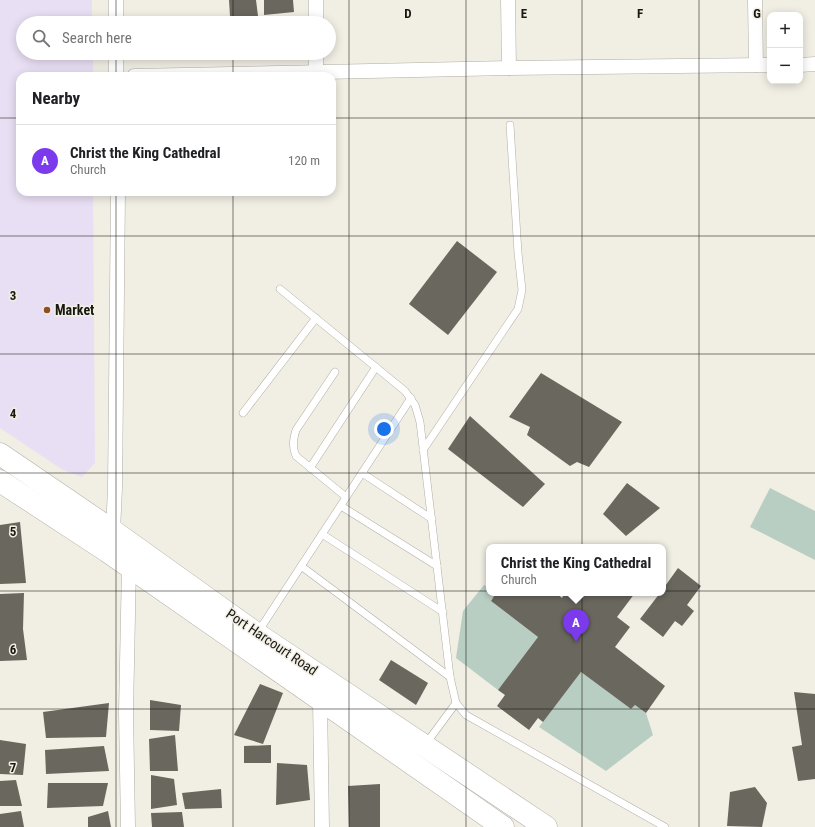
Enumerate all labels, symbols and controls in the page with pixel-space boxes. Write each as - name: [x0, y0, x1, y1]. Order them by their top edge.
- text: D: [404, 6, 412, 21]
- text: E: [521, 6, 528, 21]
- text: F: [637, 6, 643, 21]
- text: G: [753, 6, 761, 21]
- map controls: [767, 12, 803, 84]
- button: +: [767, 12, 803, 48]
- search box: [16, 16, 336, 60]
- icon: search: [30, 27, 52, 49]
- text: Search here: [62, 29, 132, 47]
- button: −: [767, 48, 803, 84]
- text: Nearby: [32, 88, 80, 108]
- text: Christ the King Cathedral: [70, 144, 220, 162]
- text: A: [41, 153, 49, 168]
- text: 120 m: [288, 153, 320, 168]
- text: Church: [70, 162, 106, 177]
- text: 3: [10, 288, 16, 303]
- place label: Market: [55, 302, 94, 318]
- marker: Market: [42, 305, 52, 315]
- text: 4: [10, 406, 17, 421]
- your location: [374, 419, 394, 439]
- text: 5: [10, 524, 17, 539]
- popup: [486, 544, 666, 596]
- text: Christ the King Cathedral: [501, 554, 651, 572]
- text: Church: [501, 572, 537, 587]
- street label: Port Harcourt Road: [223, 606, 321, 678]
- pin: A: [563, 609, 589, 642]
- text: 6: [10, 642, 17, 657]
- text: 7: [10, 760, 17, 775]

